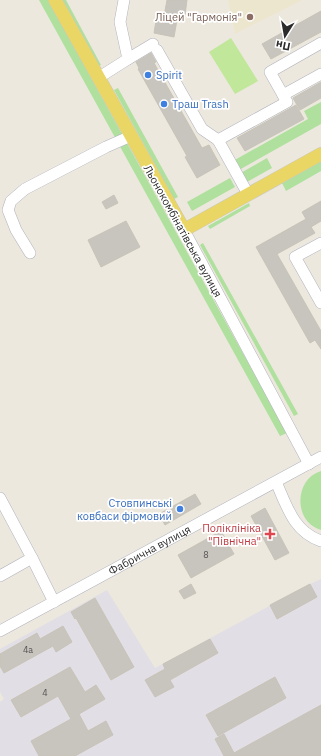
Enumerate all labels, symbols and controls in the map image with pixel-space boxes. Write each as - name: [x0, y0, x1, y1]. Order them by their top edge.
- place label: Ліцей "Гармонія": [155, 10, 242, 24]
- marker: Ліцей "Гармонія": [245, 12, 255, 22]
- north arrow: [265, 16, 305, 56]
- text: Пн: [275, 38, 292, 54]
- place label: Spirit: [156, 68, 182, 82]
- marker: Spirit: [143, 70, 153, 80]
- place label: Траш Trash: [172, 97, 229, 111]
- marker: Траш Trash: [159, 99, 169, 109]
- street label: Льонокомбінатівська вулиця: [141, 162, 225, 300]
- place label: Стовпинські ковбаси фірмовий: [77, 496, 172, 523]
- marker: Стовпинські ковбаси фірмовий: [175, 504, 185, 514]
- place label: Поліклініка "Північна": [202, 521, 261, 548]
- street label: Фабрична вулиця: [106, 522, 193, 578]
- marker: Поліклініка "Північна": [264, 528, 276, 540]
- house number: 8: [203, 549, 209, 560]
- house number: 4а: [23, 644, 33, 655]
- house number: 4: [42, 687, 48, 698]

